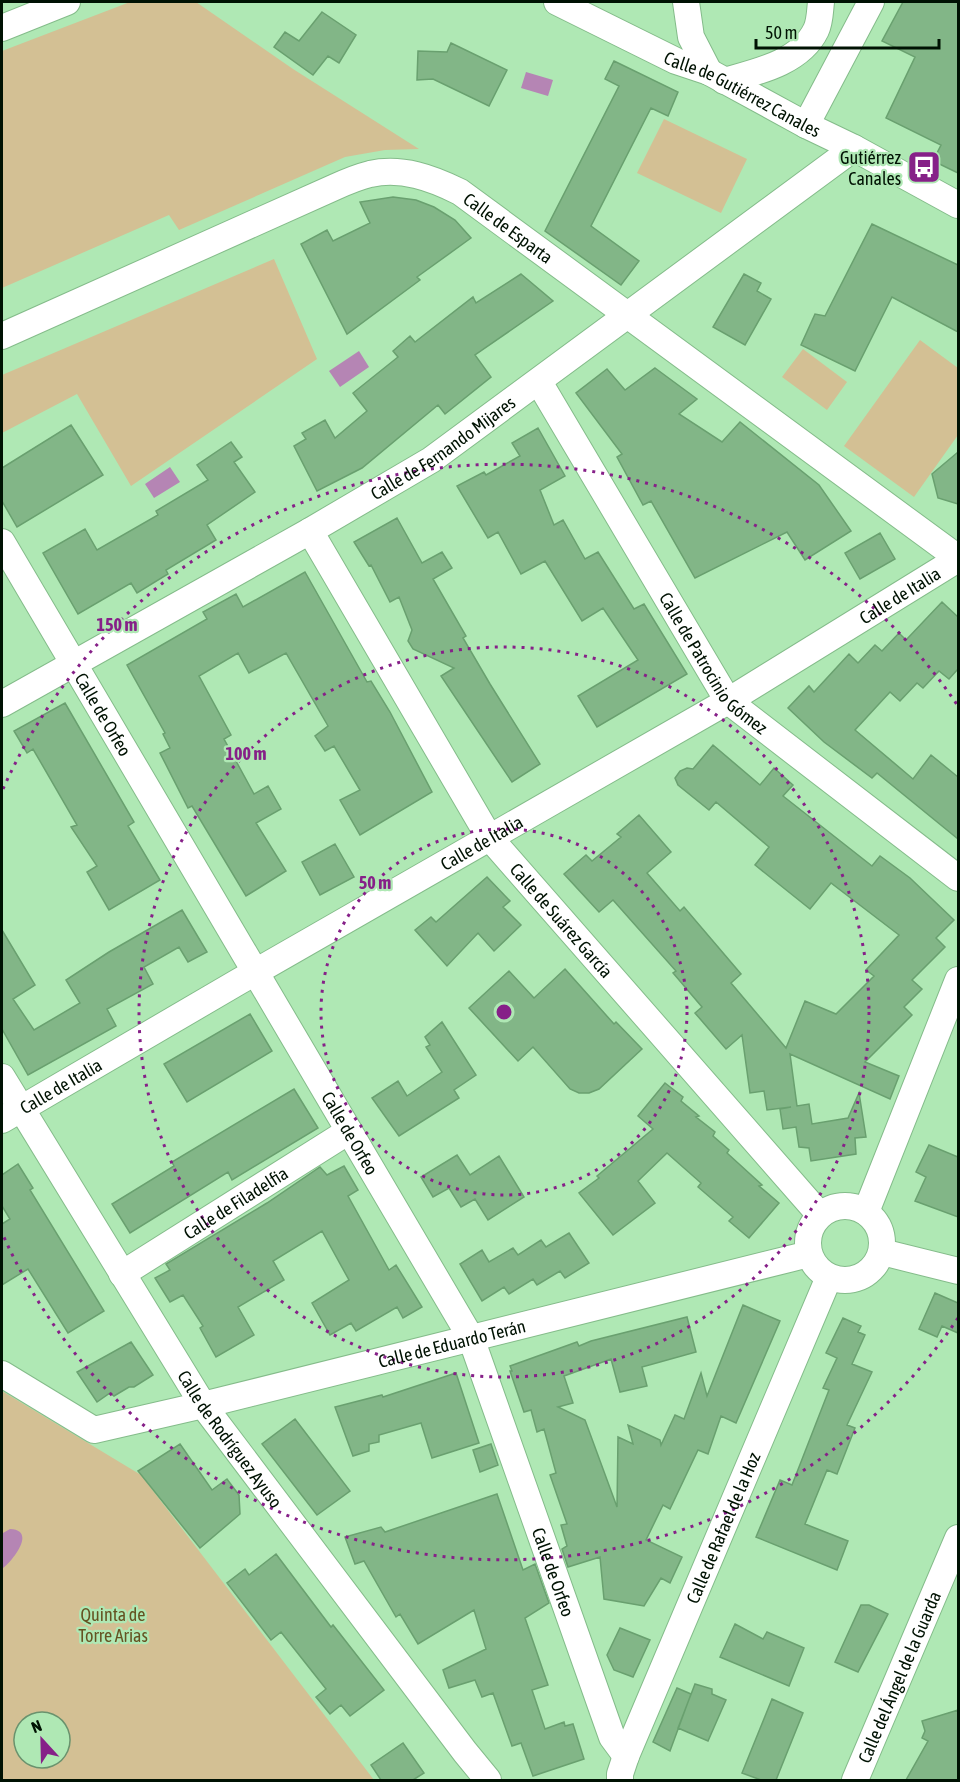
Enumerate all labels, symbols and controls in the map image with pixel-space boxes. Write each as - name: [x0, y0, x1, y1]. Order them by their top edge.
- scale bar: [756, 12, 939, 50]
- text: 50 m: [765, 22, 797, 43]
- street label: Calle de Gutiérrez Canales: [661, 46, 824, 141]
- place label: Gutiérrez Canales: [840, 147, 902, 189]
- bus stop icon: Gutiérrez Canales: [906, 149, 942, 185]
- street label: Calle de Esparta: [460, 188, 557, 267]
- street label: Calle de Fernando Mijares: [367, 391, 519, 504]
- street label: Calle de Italia: [855, 562, 944, 628]
- street label: Calle de Patrocinio Gómez: [655, 588, 772, 738]
- text: 150 m: [97, 614, 137, 635]
- street label: Calle de Orfeo: [71, 669, 136, 760]
- text: 100 m: [226, 743, 266, 764]
- street label: Calle de Italia: [437, 811, 526, 874]
- street label: Calle de Suárez García: [506, 859, 618, 982]
- text: 50 m: [359, 872, 391, 893]
- centre of rings: [494, 1002, 514, 1022]
- street label: Calle de Italia: [16, 1054, 105, 1118]
- street label: Calle de Orfeo: [318, 1088, 383, 1178]
- street label: Calle de Filadelfia: [179, 1162, 291, 1243]
- street label: Calle de Eduardo Terán: [376, 1315, 528, 1371]
- street label: Calle de Rodríguez Ayuso: [174, 1366, 287, 1512]
- street label: Calle de Rafael de la Hoz: [682, 1449, 764, 1606]
- street label: Calle de Orfeo: [528, 1525, 579, 1619]
- street label: Calle del Ángel de la Guarda: [853, 1588, 945, 1766]
- park label: Quinta de Torre Arias: [78, 1604, 148, 1646]
- north arrow: [12, 1710, 72, 1770]
- text: N: [29, 1716, 44, 1736]

